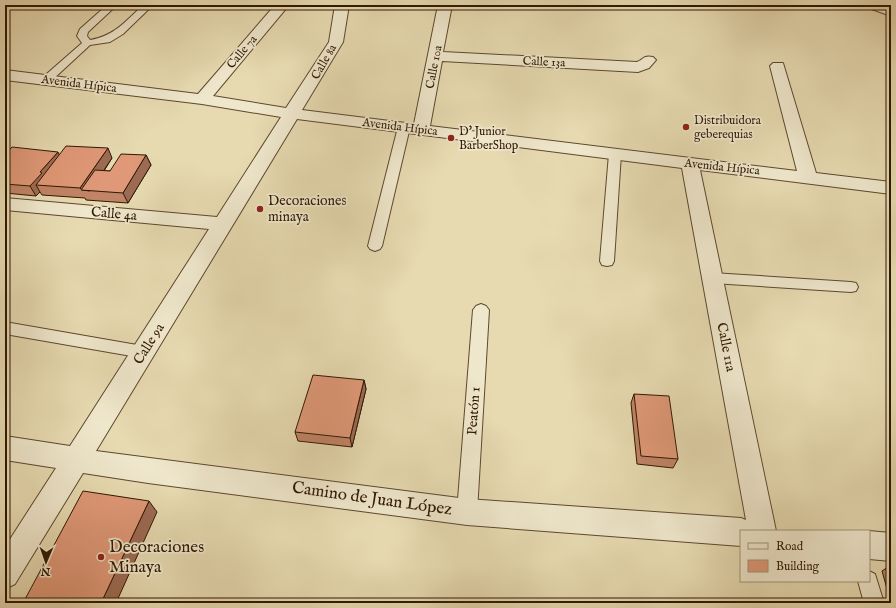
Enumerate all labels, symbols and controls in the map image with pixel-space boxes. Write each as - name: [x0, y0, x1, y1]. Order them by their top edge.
- street label: Calle 7a: [224, 32, 261, 72]
- street label: Calle 8a: [308, 41, 340, 82]
- street label: Calle 10a: [422, 43, 446, 90]
- street label: Calle 13a: [522, 53, 566, 71]
- street label: Avenida Hípica: [39, 72, 118, 97]
- place label: Distribuidora geberequias: [694, 113, 762, 143]
- street label: Avenida Hípica: [360, 115, 439, 140]
- marker: Distribuidora geberequias: [681, 122, 691, 132]
- place label: D' Junior BarberShop: [459, 124, 519, 154]
- marker: D' Junior BarberShop: [446, 133, 456, 143]
- street label: Avenida Hípica: [682, 155, 761, 180]
- place label: Decoraciones minaya: [268, 192, 346, 226]
- street label: Calle 4a: [90, 203, 139, 225]
- marker: Decoraciones minaya: [255, 204, 265, 214]
- street label: Calle 9a: [129, 319, 169, 368]
- street label: Calle 11a: [712, 321, 740, 374]
- street label: Peatón 1: [463, 386, 485, 436]
- street label: Camino de Juan López: [291, 477, 454, 521]
- legend: [740, 530, 870, 582]
- place label: Decoraciones Minaya: [109, 537, 204, 578]
- text: Road: [776, 539, 804, 554]
- north arrow: [26, 542, 66, 582]
- marker: Decoraciones Minaya: [96, 552, 106, 562]
- text: Building: [776, 559, 820, 574]
- text: N: [40, 564, 52, 578]

